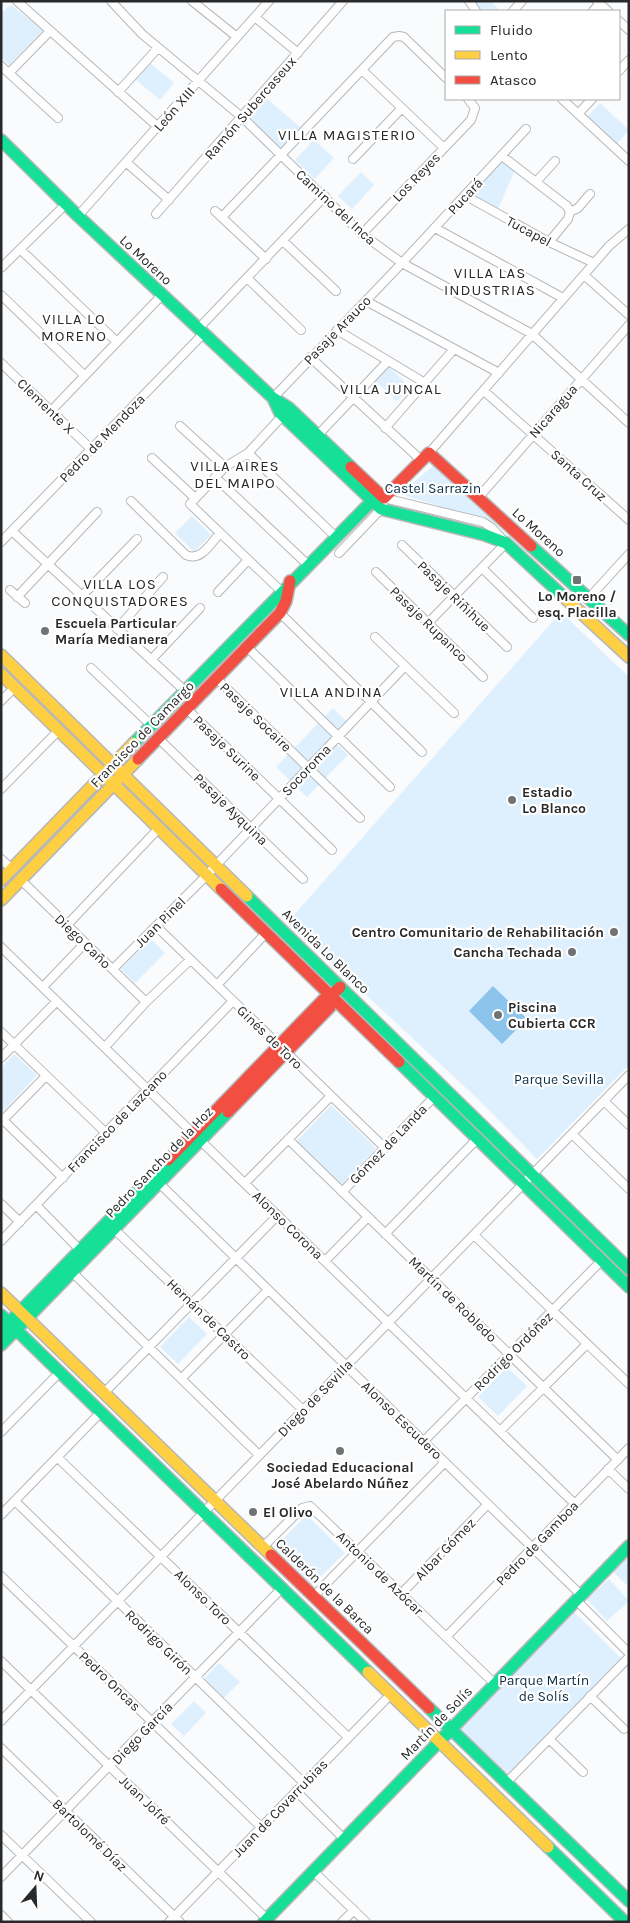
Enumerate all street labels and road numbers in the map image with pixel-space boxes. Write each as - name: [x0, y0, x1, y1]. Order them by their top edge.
- street label: Ramón Subercaseux: [201, 53, 300, 163]
- street label: León XIII: [150, 83, 198, 135]
- street label: Los Reyes: [389, 149, 444, 205]
- street label: Camino del Inca: [292, 166, 379, 249]
- street label: Pucará: [444, 174, 487, 218]
- street label: Tucapel: [503, 212, 554, 250]
- street label: Lo Moreno: [116, 232, 175, 289]
- street label: Pasaje Arauco: [300, 292, 375, 368]
- street label: Clemente X: [13, 375, 78, 438]
- street label: Nicaragua: [525, 381, 581, 442]
- street label: Pedro de Mendoza: [56, 391, 149, 486]
- street label: Santa Cruz: [547, 446, 610, 505]
- street label: Lo Moreno: [509, 504, 569, 561]
- street label: Pasaje Riñihue: [414, 557, 494, 635]
- street label: Pasaje Rupanco: [386, 583, 471, 666]
- street label: Francisco de Camargo: [87, 677, 198, 791]
- street label: Pasaje Socaire: [216, 679, 295, 756]
- street label: Pasaje Surine: [189, 712, 264, 785]
- street label: Socoroma: [278, 741, 335, 800]
- street label: Pasaje Ayquina: [190, 770, 271, 849]
- street label: Juan Pinel: [131, 893, 189, 951]
- street label: Avenida Lo Blanco: [278, 905, 373, 997]
- street label: Diego Caño: [51, 910, 114, 972]
- street label: Ginés de Toro: [233, 1002, 306, 1073]
- street label: Francisco de Lazcano: [64, 1066, 171, 1176]
- street label: Gómez de Landa: [346, 1101, 431, 1188]
- street label: Pedro Sancho de la Hoz: [102, 1103, 217, 1221]
- street label: Alonso Corona: [249, 1187, 326, 1263]
- street label: Martín de Robledo: [405, 1253, 500, 1346]
- street label: Hernán de Castro: [163, 1275, 254, 1364]
- street label: Rodrigo Ordóñez: [470, 1308, 556, 1394]
- street label: Diego de Sevilla: [274, 1356, 356, 1440]
- street label: Alonso Escudero: [358, 1378, 446, 1463]
- street label: Pedro de Gamboa: [492, 1497, 582, 1589]
- street label: Albar Gómez: [411, 1515, 479, 1584]
- street label: Antonio de Azócar: [333, 1528, 427, 1620]
- street label: Calderón de la Barca: [272, 1535, 377, 1638]
- street label: Alonso Toro: [171, 1566, 235, 1629]
- street label: Rodrigo Girón: [121, 1606, 196, 1679]
- street label: Pedro Oncas: [75, 1648, 144, 1715]
- street label: Martín de Solís: [397, 1683, 476, 1764]
- street label: Diego García: [108, 1699, 176, 1768]
- street label: Juan de Covarrubias: [229, 1756, 331, 1861]
- street label: Juan Jofré: [116, 1772, 174, 1829]
- street label: Bartolomé Díaz: [49, 1795, 131, 1875]

